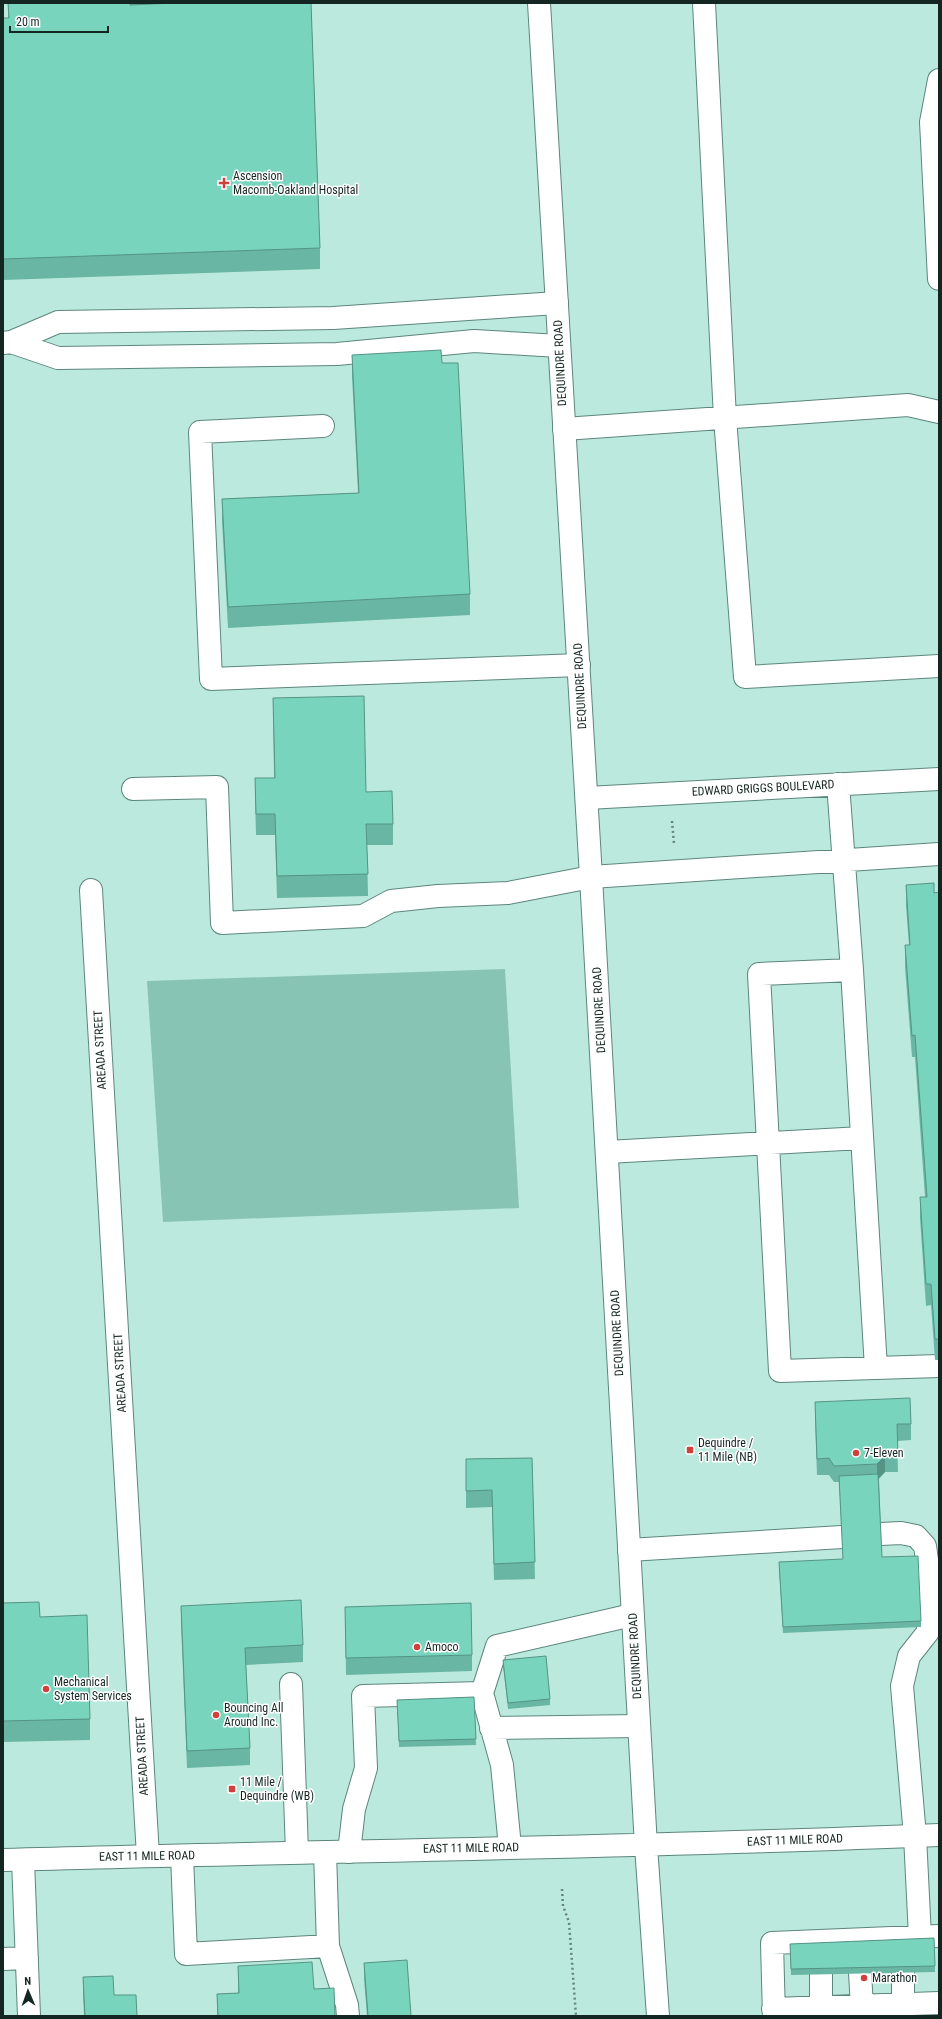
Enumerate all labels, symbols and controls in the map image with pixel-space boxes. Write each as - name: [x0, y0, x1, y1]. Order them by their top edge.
- scale bar: [10, 8, 108, 34]
- text: 20 m: [16, 15, 40, 29]
- place label: Ascension Macomb-Oakland Hospital: [233, 169, 358, 197]
- marker: Ascension Macomb-Oakland Hospital: [218, 177, 230, 189]
- street label: DEQUINDRE ROAD: [551, 319, 569, 406]
- street label: DEQUINDRE ROAD: [571, 642, 589, 729]
- street label: EDWARD GRIGGS BOULEVARD: [691, 777, 835, 799]
- street label: DEQUINDRE ROAD: [590, 966, 608, 1053]
- street label: AREADA STREET: [91, 1010, 109, 1090]
- street label: DEQUINDRE ROAD: [608, 1289, 626, 1376]
- street label: AREADA STREET: [111, 1333, 129, 1413]
- place label: Dequindre / 11 Mile (NB): [698, 1436, 757, 1464]
- marker: Dequindre / 11 Mile (NB): [685, 1445, 695, 1455]
- place label: 7-Eleven: [864, 1446, 904, 1460]
- marker: 7-Eleven: [851, 1448, 861, 1458]
- street label: DEQUINDRE ROAD: [626, 1612, 644, 1699]
- place label: Amoco: [425, 1640, 459, 1654]
- marker: Amoco: [412, 1642, 422, 1652]
- place label: Mechanical System Services: [54, 1675, 132, 1703]
- marker: Mechanical System Services: [41, 1684, 51, 1694]
- place label: Bouncing All Around Inc.: [224, 1701, 283, 1729]
- marker: Bouncing All Around Inc.: [211, 1710, 221, 1720]
- street label: AREADA STREET: [133, 1716, 151, 1796]
- place label: 11 Mile / Dequindre (WB): [240, 1775, 314, 1803]
- marker: 11 Mile / Dequindre (WB): [227, 1784, 237, 1794]
- street label: EAST 11 MILE ROAD: [747, 1831, 843, 1849]
- street label: EAST 11 MILE ROAD: [423, 1840, 519, 1856]
- street label: EAST 11 MILE ROAD: [99, 1848, 195, 1864]
- north arrow: [8, 1971, 48, 2011]
- place label: Marathon: [872, 1971, 917, 1985]
- marker: Marathon: [859, 1973, 869, 1983]
- text: N: [24, 1975, 32, 1988]

